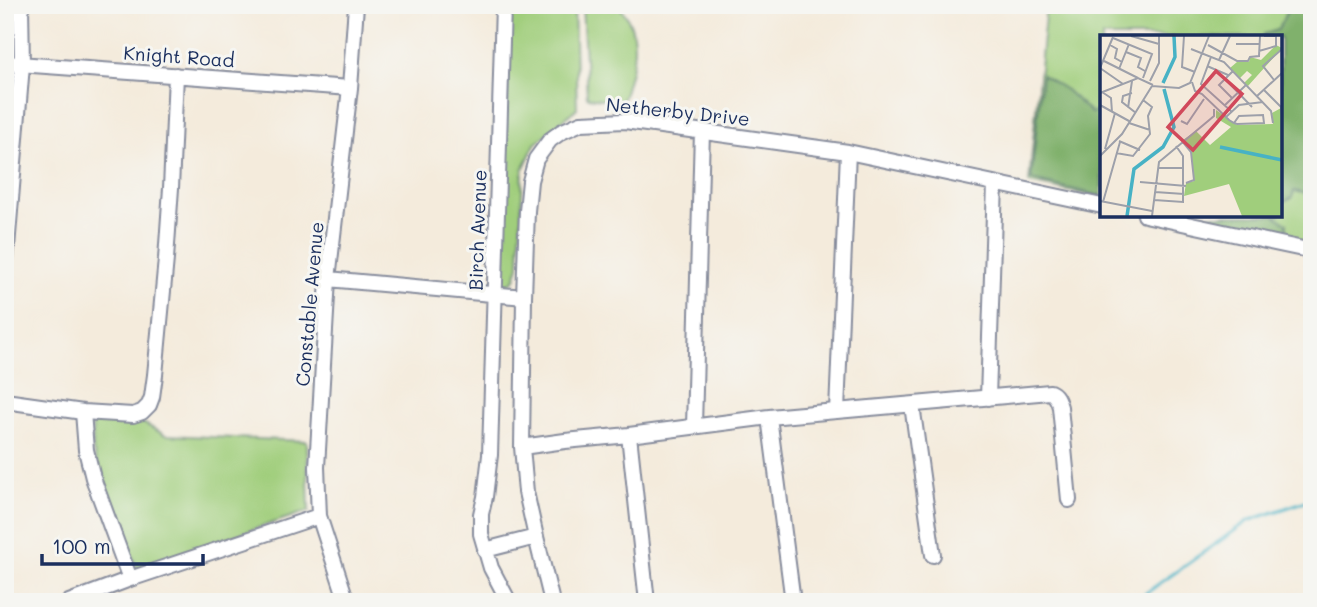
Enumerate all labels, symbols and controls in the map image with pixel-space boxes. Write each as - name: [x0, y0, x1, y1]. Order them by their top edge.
- inset map: [1100, 35, 1282, 217]
- street label: Knight Road: [123, 40, 235, 72]
- street label: Netherby Drive: [605, 91, 751, 131]
- street label: Birch Avenue: [462, 169, 492, 291]
- street label: Constable Avenue: [289, 221, 329, 387]
- scale bar: [42, 523, 203, 567]
- text: 100 m: [52, 532, 111, 559]

